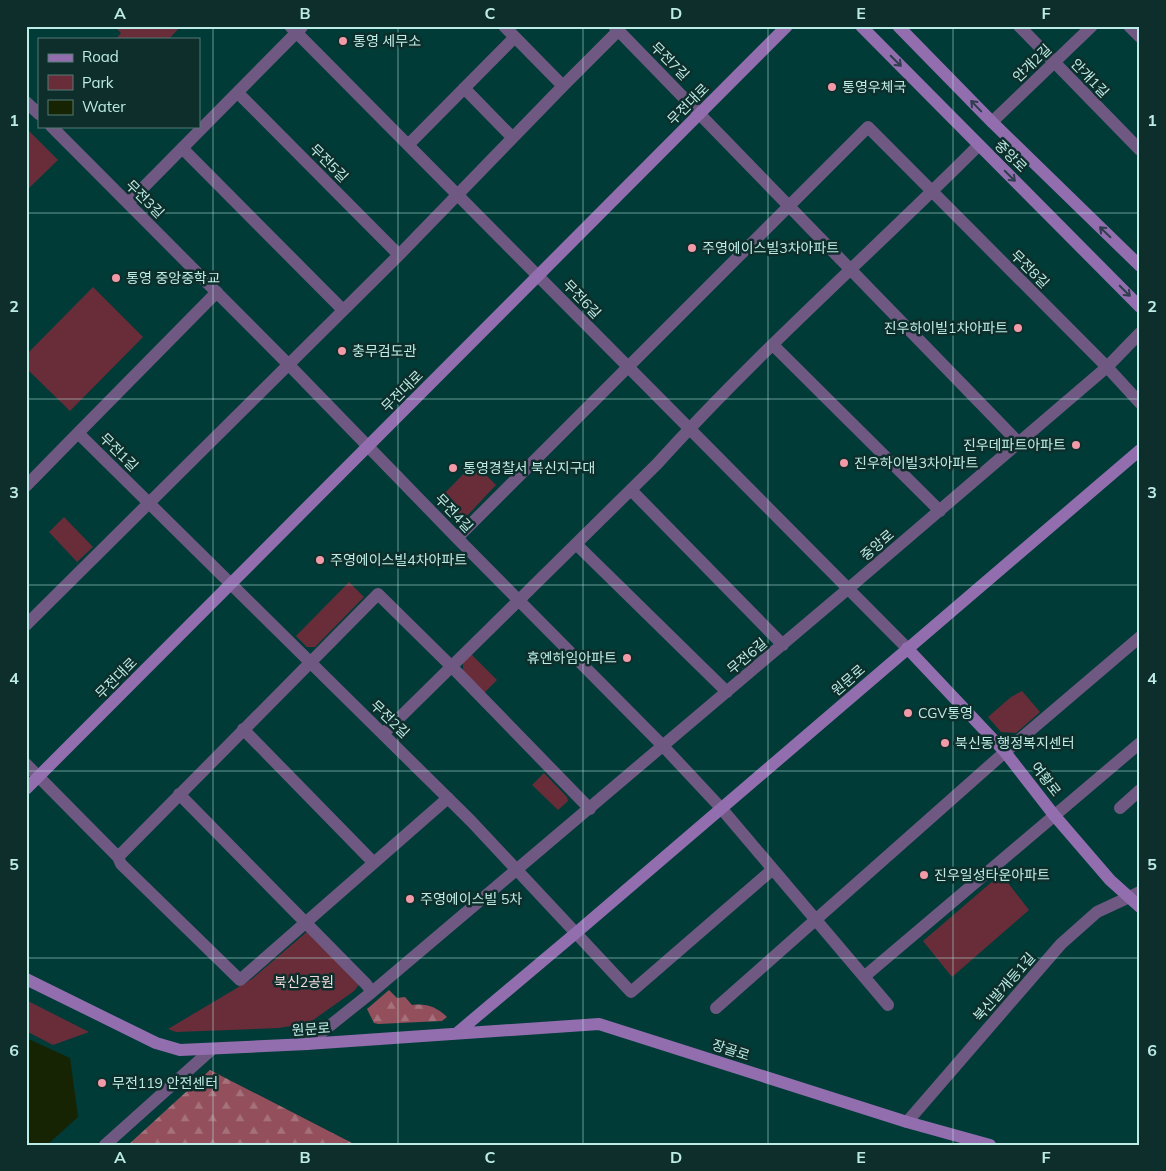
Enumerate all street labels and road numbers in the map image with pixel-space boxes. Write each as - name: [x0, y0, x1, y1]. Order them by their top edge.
- street label: 무전7길: [647, 38, 693, 84]
- street label: 안개2길: [1009, 40, 1055, 86]
- street label: 안개1길: [1067, 55, 1113, 101]
- street label: 무전대로: [663, 79, 713, 129]
- street label: 중앙로: [991, 136, 1031, 176]
- street label: 무전5길: [306, 140, 352, 186]
- street label: 무전3길: [122, 176, 168, 222]
- street label: 무전8길: [1007, 246, 1053, 292]
- street label: 무전6길: [559, 276, 605, 322]
- street label: 무전대로: [377, 366, 427, 416]
- street label: 무전1길: [96, 429, 142, 475]
- street label: 무전4길: [431, 490, 477, 536]
- street label: 중앙로: [857, 525, 898, 564]
- street label: 무전6길: [723, 634, 771, 678]
- street label: 무전대로: [91, 653, 141, 703]
- street label: 원문로: [828, 660, 869, 699]
- street label: 무전2길: [367, 696, 413, 742]
- street label: 여황로: [1027, 758, 1065, 800]
- street label: 북신발개등1길: [969, 949, 1039, 1025]
- street label: 원문로: [291, 1019, 331, 1039]
- street label: 장골로: [710, 1035, 752, 1065]

